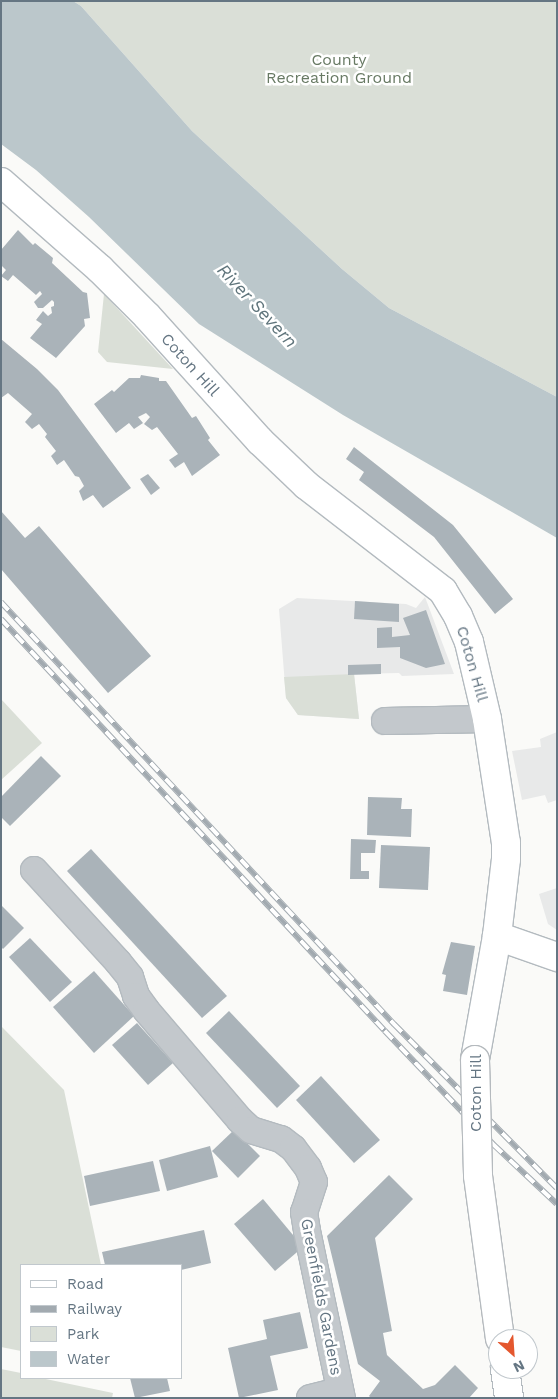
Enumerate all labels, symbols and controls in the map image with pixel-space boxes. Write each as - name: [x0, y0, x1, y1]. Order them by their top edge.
- park label: County Recreation Ground: [266, 50, 412, 88]
- water label: River Severn: [212, 259, 302, 353]
- street label: Coton Hill: [157, 330, 223, 400]
- street label: Coton Hill: [452, 624, 492, 704]
- street label: Coton Hill: [466, 1054, 486, 1132]
- street label: Greenfields Gardens: [296, 1217, 346, 1377]
- legend: [20, 1264, 182, 1379]
- text: Road: [67, 1275, 104, 1293]
- text: Railway: [67, 1300, 122, 1318]
- text: Park: [67, 1325, 99, 1343]
- north arrow: [488, 1329, 538, 1379]
- text: Water: [67, 1350, 110, 1368]
- text: N: [511, 1357, 527, 1376]

